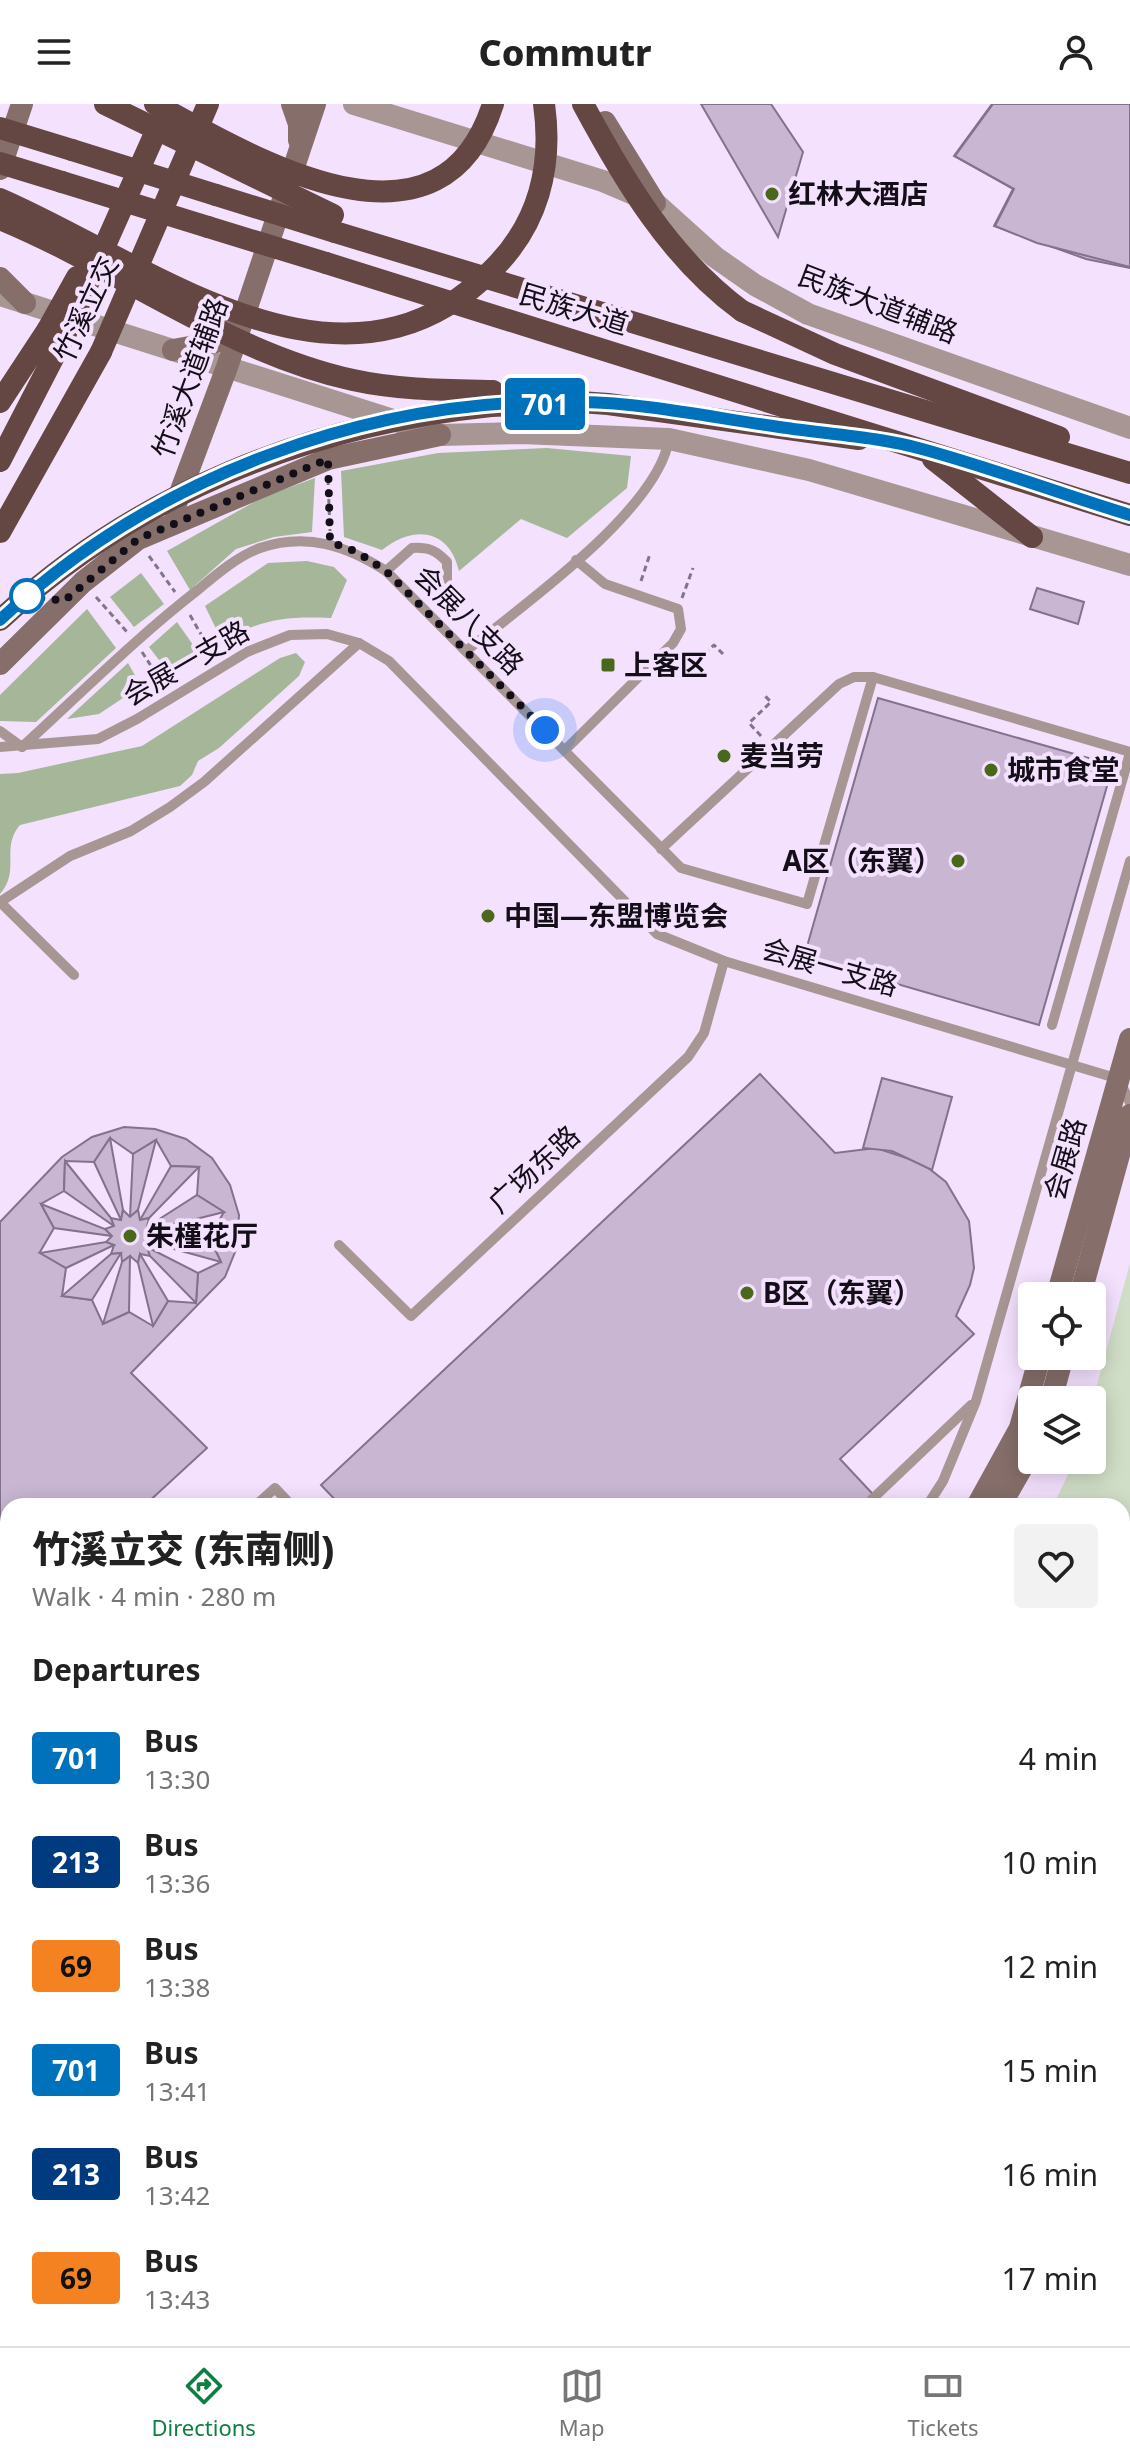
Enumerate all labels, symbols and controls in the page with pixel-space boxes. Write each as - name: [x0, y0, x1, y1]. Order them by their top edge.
- text: Commutr: [478, 28, 652, 77]
- icon: menu: [32, 30, 76, 74]
- icon: person: [1054, 30, 1098, 74]
- place label: 红林大酒店: [788, 174, 928, 212]
- marker: 红林大酒店: [763, 185, 781, 203]
- street label: 竹溪立交: [44, 250, 126, 367]
- street label: 民族大道辅路: [793, 255, 964, 351]
- street label: 民族大道: [515, 273, 633, 343]
- street label: 竹溪大道辅路: [142, 292, 236, 463]
- line badge: 701: [499, 378, 591, 430]
- text: 701: [521, 385, 569, 423]
- street label: 会展八支路: [407, 556, 533, 682]
- unlabelled marker: [10, 579, 44, 613]
- street label: 会展一支路: [115, 611, 256, 714]
- place label: 上客区: [624, 645, 708, 683]
- marker: 上客区: [599, 656, 617, 674]
- your location: [525, 710, 565, 750]
- place label: 麦当劳: [740, 736, 824, 774]
- marker: 麦当劳: [715, 747, 733, 765]
- place label: 城市食堂: [1007, 750, 1119, 788]
- marker: 城市食堂: [982, 761, 1000, 779]
- place label: A区（东翼）: [783, 841, 942, 879]
- marker: A区（东翼）: [949, 852, 967, 870]
- place label: 中国—东盟博览会: [504, 896, 728, 934]
- marker: 中国—东盟博览会: [479, 907, 497, 925]
- street label: 会展一支路: [758, 928, 903, 1004]
- street label: 会展路: [1034, 1113, 1094, 1204]
- street label: 广场东路: [479, 1116, 587, 1220]
- place label: 朱槿花厅: [146, 1216, 258, 1254]
- marker: 朱槿花厅: [121, 1227, 139, 1245]
- place label: B区（东翼）: [763, 1273, 922, 1311]
- map controls: [1018, 1282, 1106, 1474]
- button: locate: [1018, 1282, 1106, 1370]
- marker: B区（东翼）: [738, 1284, 756, 1302]
- button: layers: [1018, 1386, 1106, 1474]
- text: 竹溪立交 (东南侧): [32, 1522, 334, 1574]
- button: heart: [1014, 1524, 1098, 1608]
- text: Walk · 4 min · 280 m: [32, 1578, 276, 1614]
- text: Departures: [32, 1649, 201, 1690]
- text: Bus: [144, 1720, 199, 1761]
- text: 4 min: [1019, 1738, 1098, 1779]
- text: 701: [52, 1739, 100, 1777]
- text: 13:30: [144, 1761, 210, 1797]
- text: Bus: [144, 1824, 199, 1865]
- text: 10 min: [1002, 1842, 1098, 1883]
- text: 213: [52, 1843, 100, 1881]
- text: 13:36: [144, 1865, 210, 1901]
- text: Bus: [144, 1928, 199, 1969]
- text: 12 min: [1002, 1946, 1098, 1987]
- text: 69: [60, 1947, 92, 1985]
- text: 13:38: [144, 1969, 210, 2005]
- text: Bus: [144, 2032, 199, 2073]
- text: 15 min: [1002, 2050, 1098, 2091]
- text: 701: [52, 2051, 100, 2089]
- text: 13:41: [144, 2073, 210, 2109]
- text: Bus: [144, 2136, 199, 2177]
- text: 16 min: [1002, 2154, 1098, 2195]
- text: 213: [52, 2155, 100, 2193]
- text: 13:42: [144, 2177, 210, 2213]
- text: Bus: [144, 2240, 199, 2281]
- text: 17 min: [1002, 2258, 1098, 2299]
- text: 69: [60, 2259, 92, 2297]
- text: 13:43: [144, 2281, 210, 2317]
- tab: Directions: [151, 2364, 256, 2442]
- tab: Map: [559, 2364, 605, 2442]
- tab: Tickets: [907, 2364, 979, 2442]

